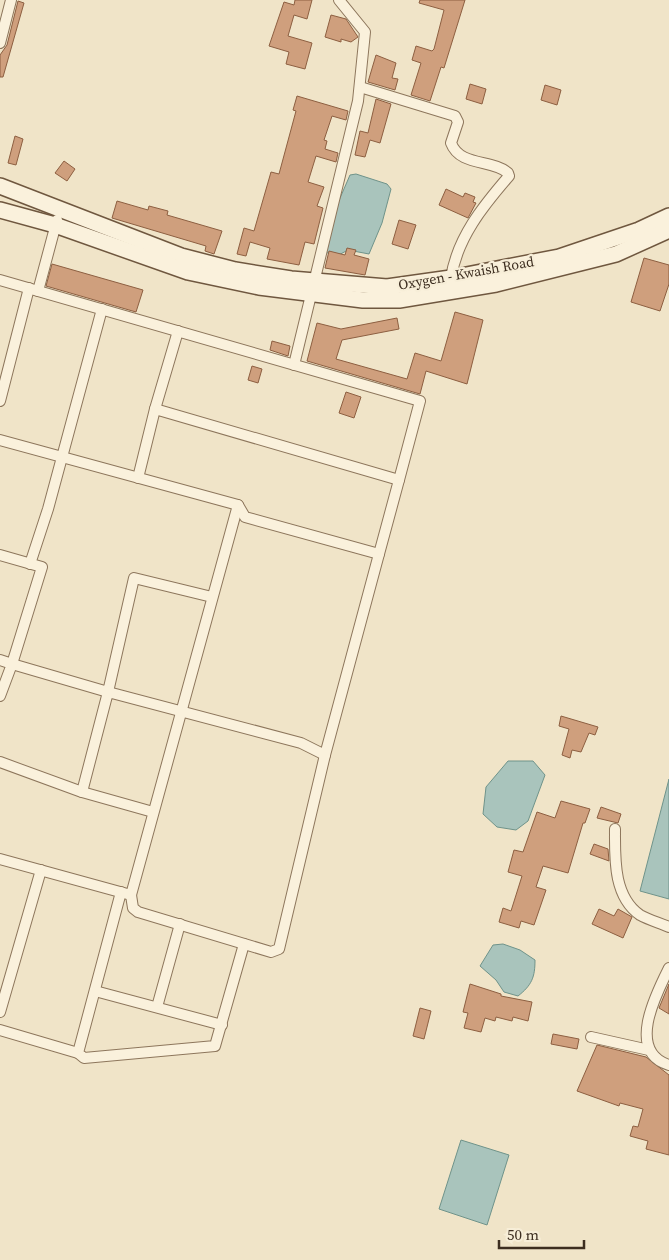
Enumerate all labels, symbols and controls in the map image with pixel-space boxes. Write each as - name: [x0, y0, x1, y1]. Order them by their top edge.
- street label: Oxygen - Kwaish Road: [397, 251, 535, 295]
- scale bar: [499, 1218, 584, 1250]
- text: 50 m: [507, 1224, 539, 1245]

